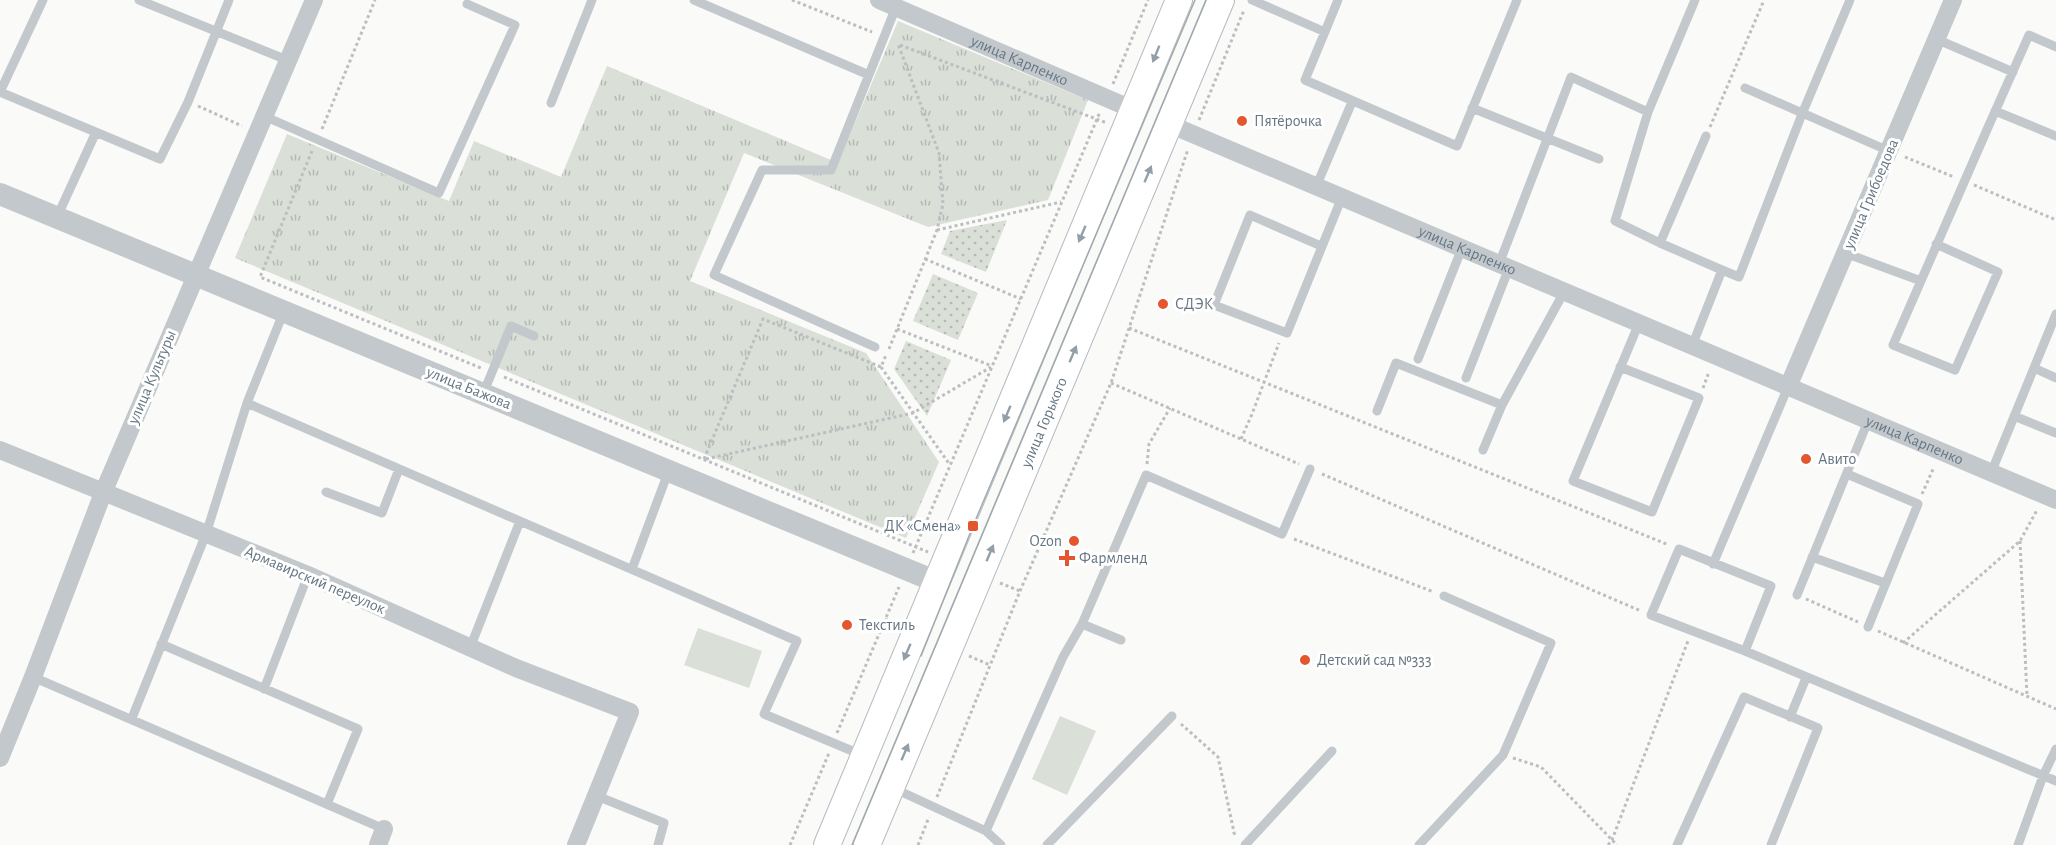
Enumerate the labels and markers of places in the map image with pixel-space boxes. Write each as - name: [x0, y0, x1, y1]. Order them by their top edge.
- place label: Пятёрочка: [1254, 113, 1322, 129]
- marker: Пятёрочка: [1235, 114, 1249, 128]
- place label: СДЭК: [1175, 296, 1213, 312]
- marker: СДЭК: [1156, 297, 1170, 311]
- place label: Авито: [1818, 451, 1856, 467]
- marker: Авито: [1799, 452, 1813, 466]
- place label: ДК «Смена»: [884, 518, 961, 534]
- marker: ДК «Смена»: [966, 519, 980, 533]
- place label: Ozon: [1030, 533, 1062, 549]
- marker: Ozon: [1067, 534, 1081, 548]
- place label: Фармленд: [1079, 550, 1148, 566]
- marker: Фармленд: [1060, 551, 1074, 565]
- place label: Текстиль: [859, 617, 915, 633]
- marker: Текстиль: [840, 618, 854, 632]
- place label: Детский сад №333: [1317, 652, 1432, 668]
- marker: Детский сад №333: [1298, 653, 1312, 667]

